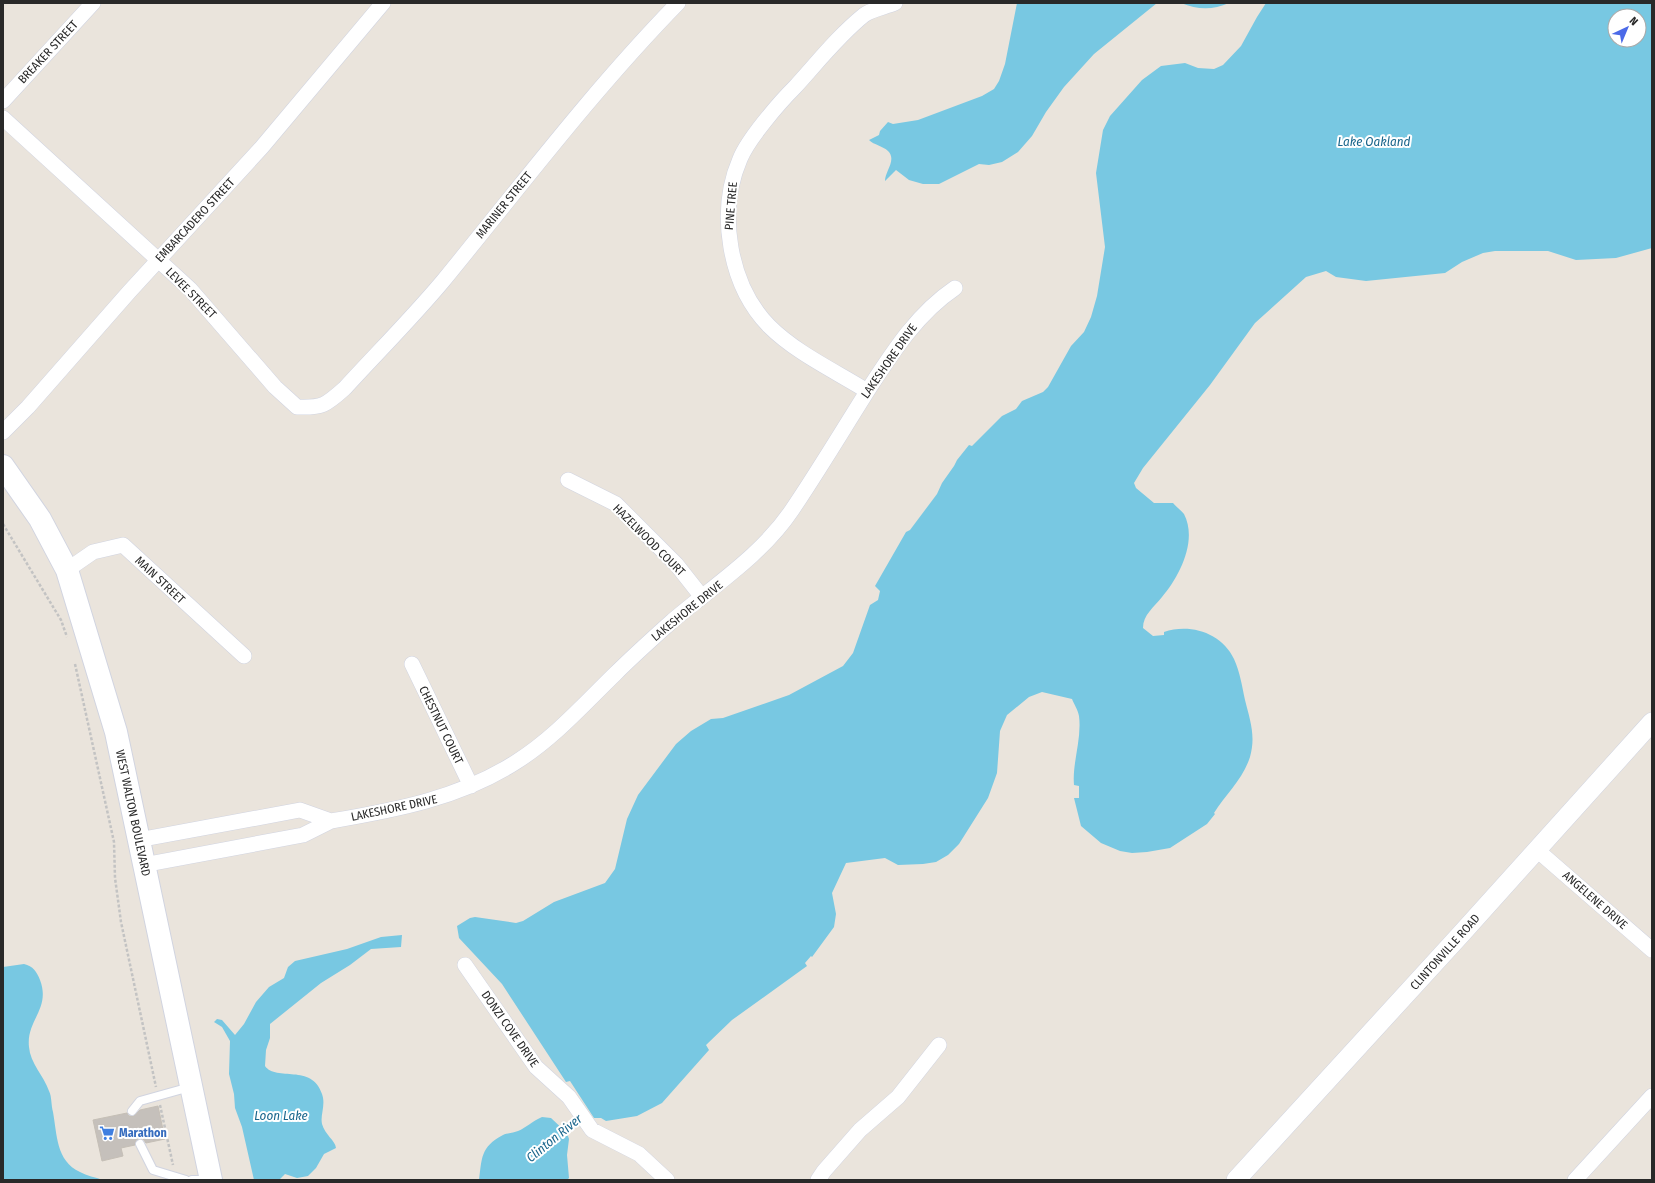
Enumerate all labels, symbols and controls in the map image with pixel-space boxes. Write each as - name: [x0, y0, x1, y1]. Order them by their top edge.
- north arrow: [1607, 8, 1647, 48]
- text: N: [1627, 14, 1640, 28]
- street label: BREAKER STREET: [15, 17, 81, 86]
- water label: Lake Oakland: [1338, 134, 1411, 149]
- street label: MARINER STREET: [473, 169, 535, 241]
- street label: EMBARCADERO STREET: [152, 175, 238, 265]
- street label: PINE TREE: [722, 181, 740, 231]
- street label: LEVEE STREET: [163, 265, 219, 321]
- street label: LAKESHORE DRIVE: [858, 321, 920, 401]
- street label: HAZELWOOD COURT: [610, 501, 688, 579]
- street label: MAIN STREET: [132, 553, 188, 607]
- street label: LAKESHORE DRIVE: [649, 578, 726, 644]
- street label: CHESTNUT COURT: [416, 684, 466, 767]
- street label: WEST WALTON BOULEVARD: [113, 749, 153, 877]
- street label: LAKESHORE DRIVE: [350, 792, 439, 824]
- street label: ANGELENE DRIVE: [1560, 868, 1631, 932]
- street label: CLINTONVILLE ROAD: [1407, 911, 1483, 993]
- street label: DONZI COVE DRIVE: [479, 988, 542, 1070]
- water label: Loon Lake: [254, 1108, 308, 1123]
- water label: Clinton River: [523, 1111, 585, 1165]
- supermarket icon: Marathon: [98, 1124, 116, 1142]
- place label: Marathon: [119, 1126, 167, 1140]

